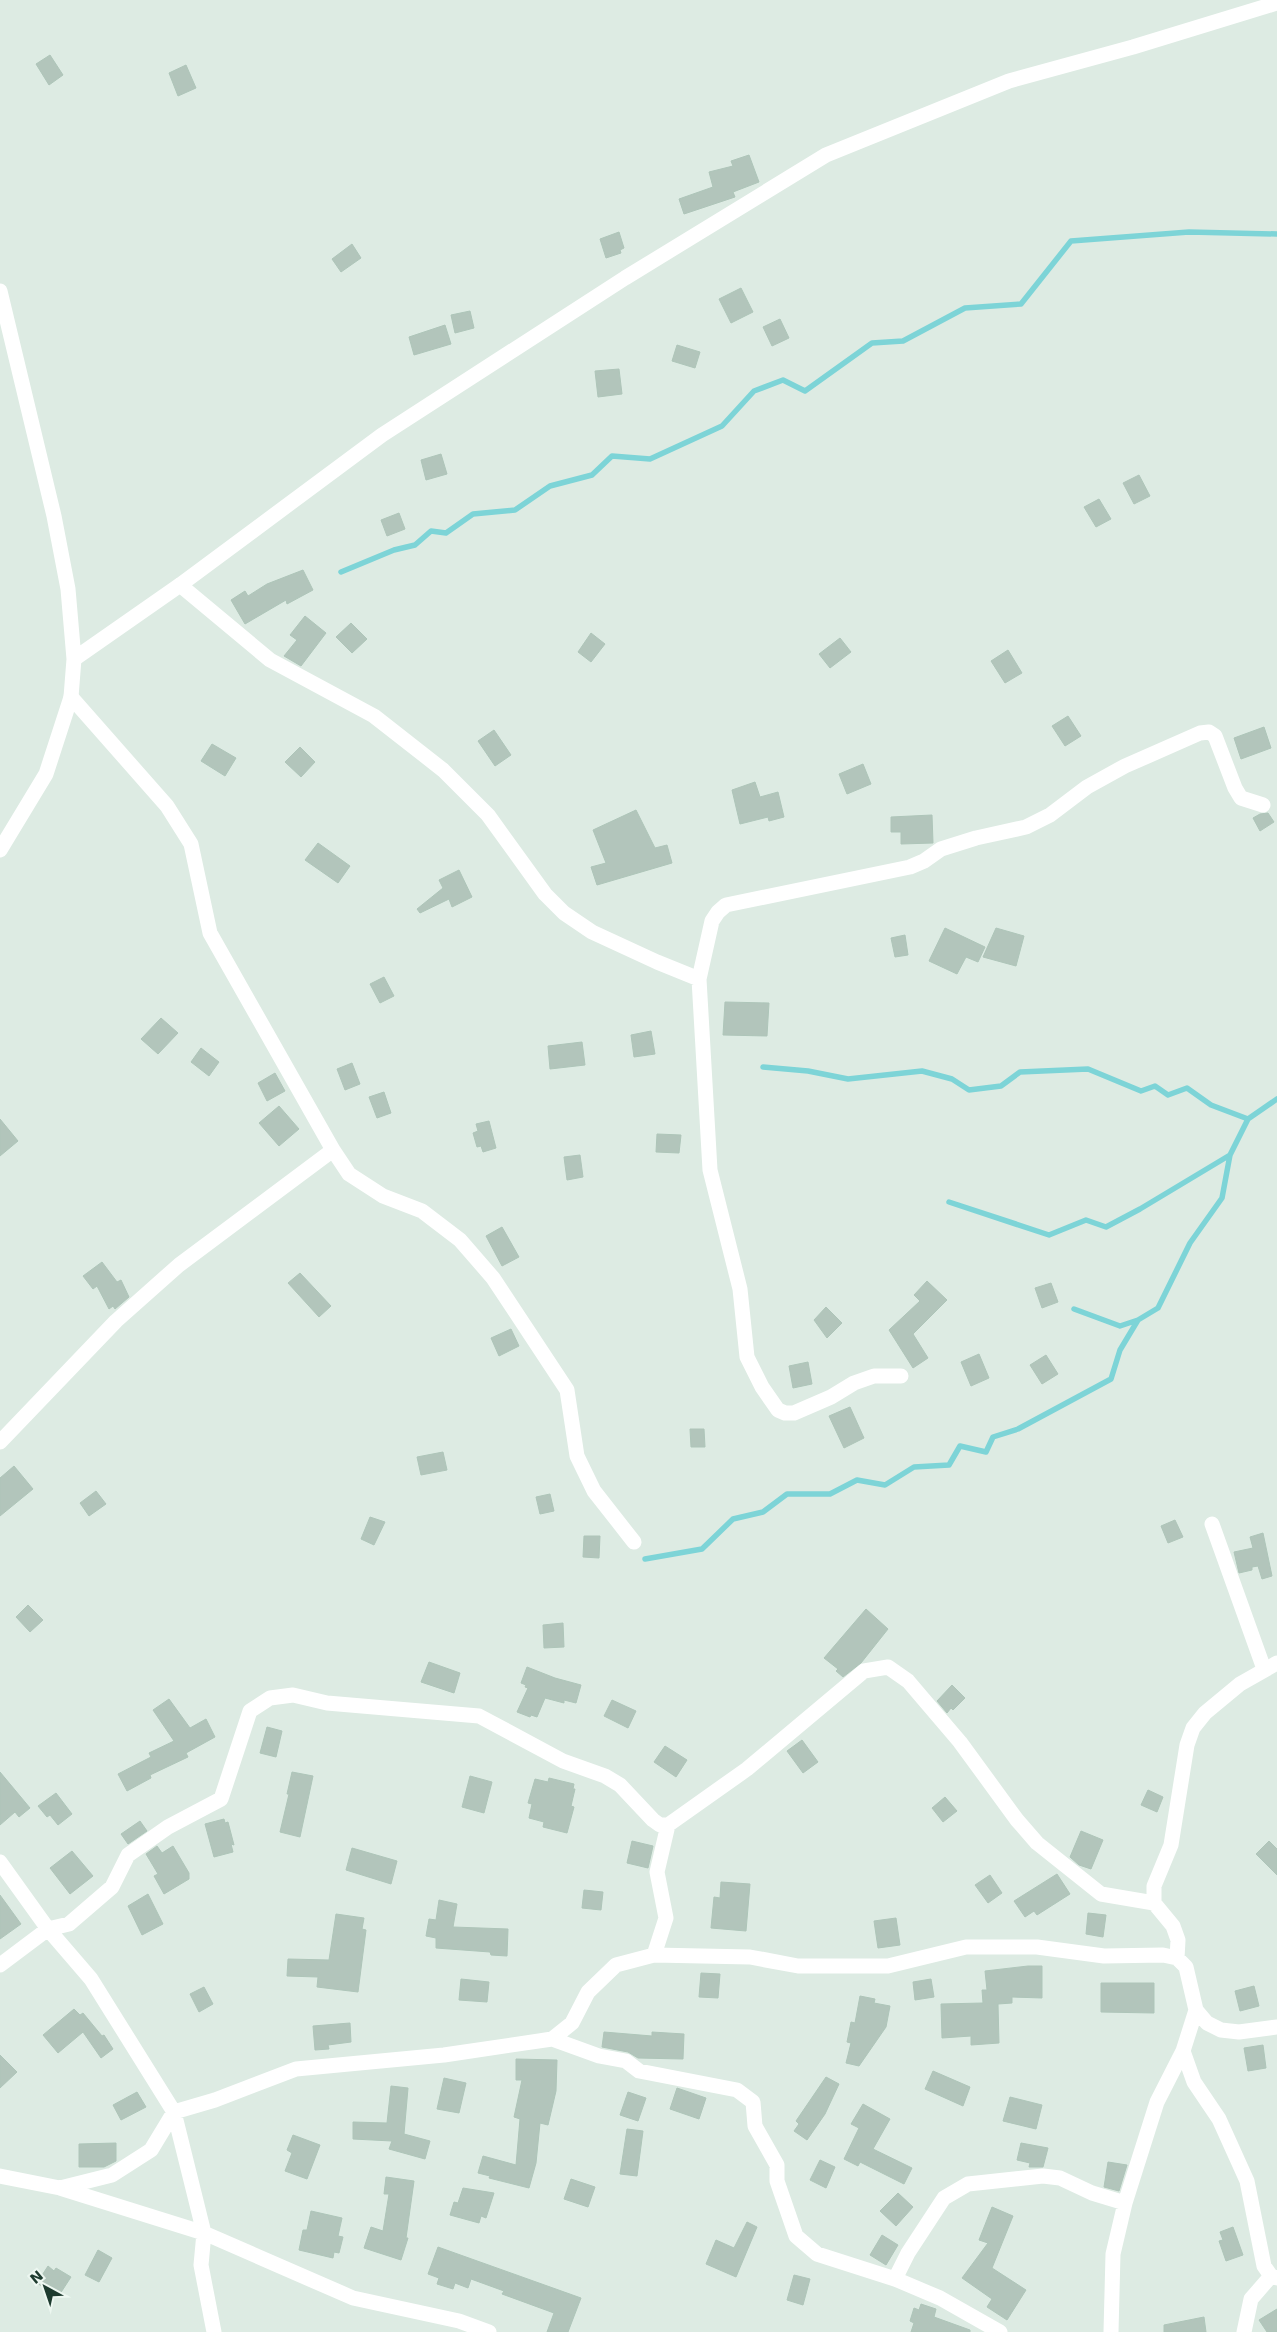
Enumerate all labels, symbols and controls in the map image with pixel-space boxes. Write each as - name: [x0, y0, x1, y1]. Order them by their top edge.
- north arrow: [20, 2262, 70, 2312]
- text: N: [27, 2267, 46, 2287]

